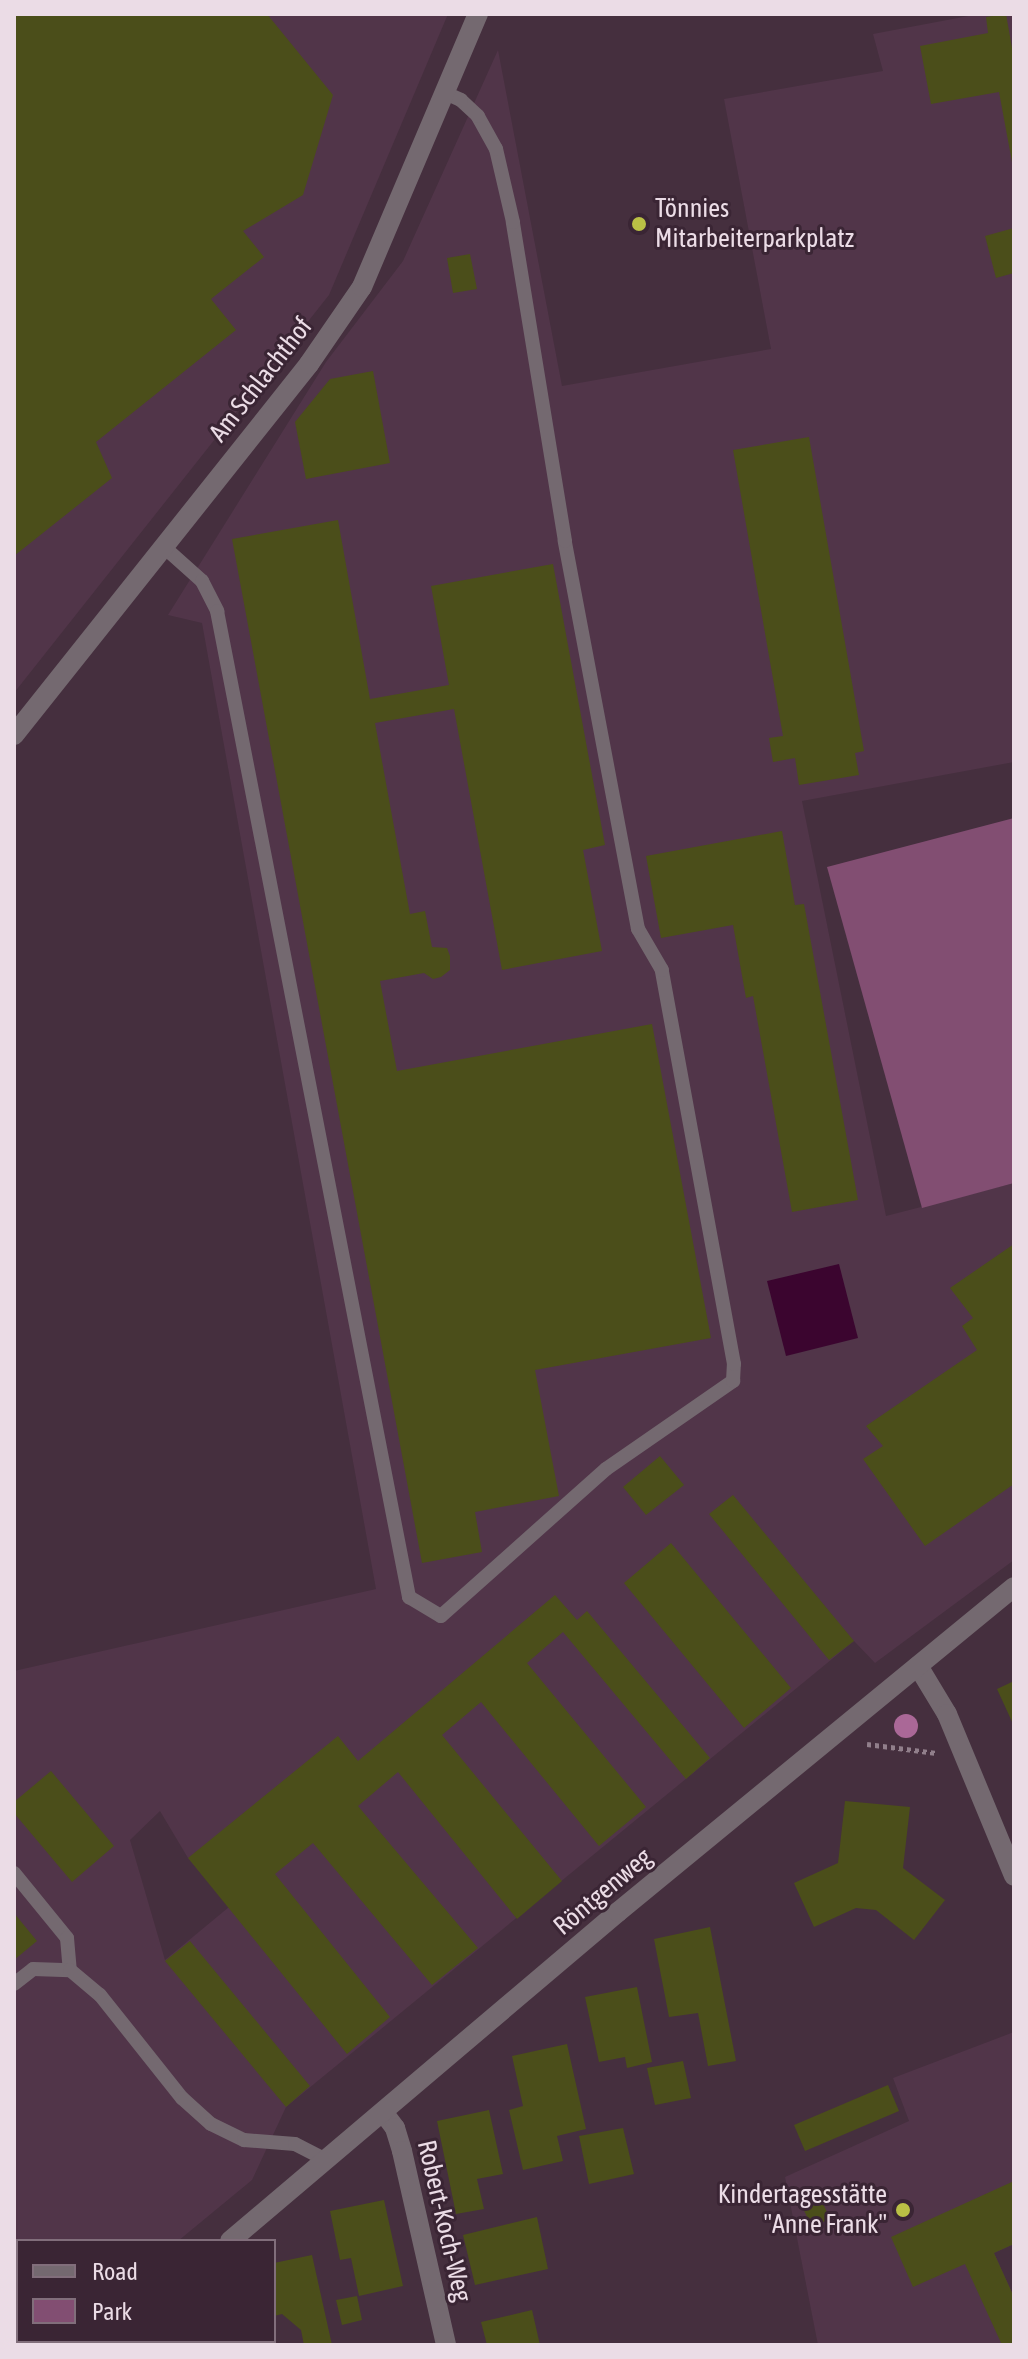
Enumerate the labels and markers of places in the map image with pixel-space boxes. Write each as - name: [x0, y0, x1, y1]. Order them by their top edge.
- place label: Tönnies Mitarbeiterparkplatz: [655, 193, 854, 254]
- marker: Tönnies Mitarbeiterparkplatz: [630, 215, 648, 233]
- place label: Kindertagesstätte "Anne Frank": [718, 2179, 887, 2240]
- marker: Kindertagesstätte "Anne Frank": [894, 2201, 912, 2219]

